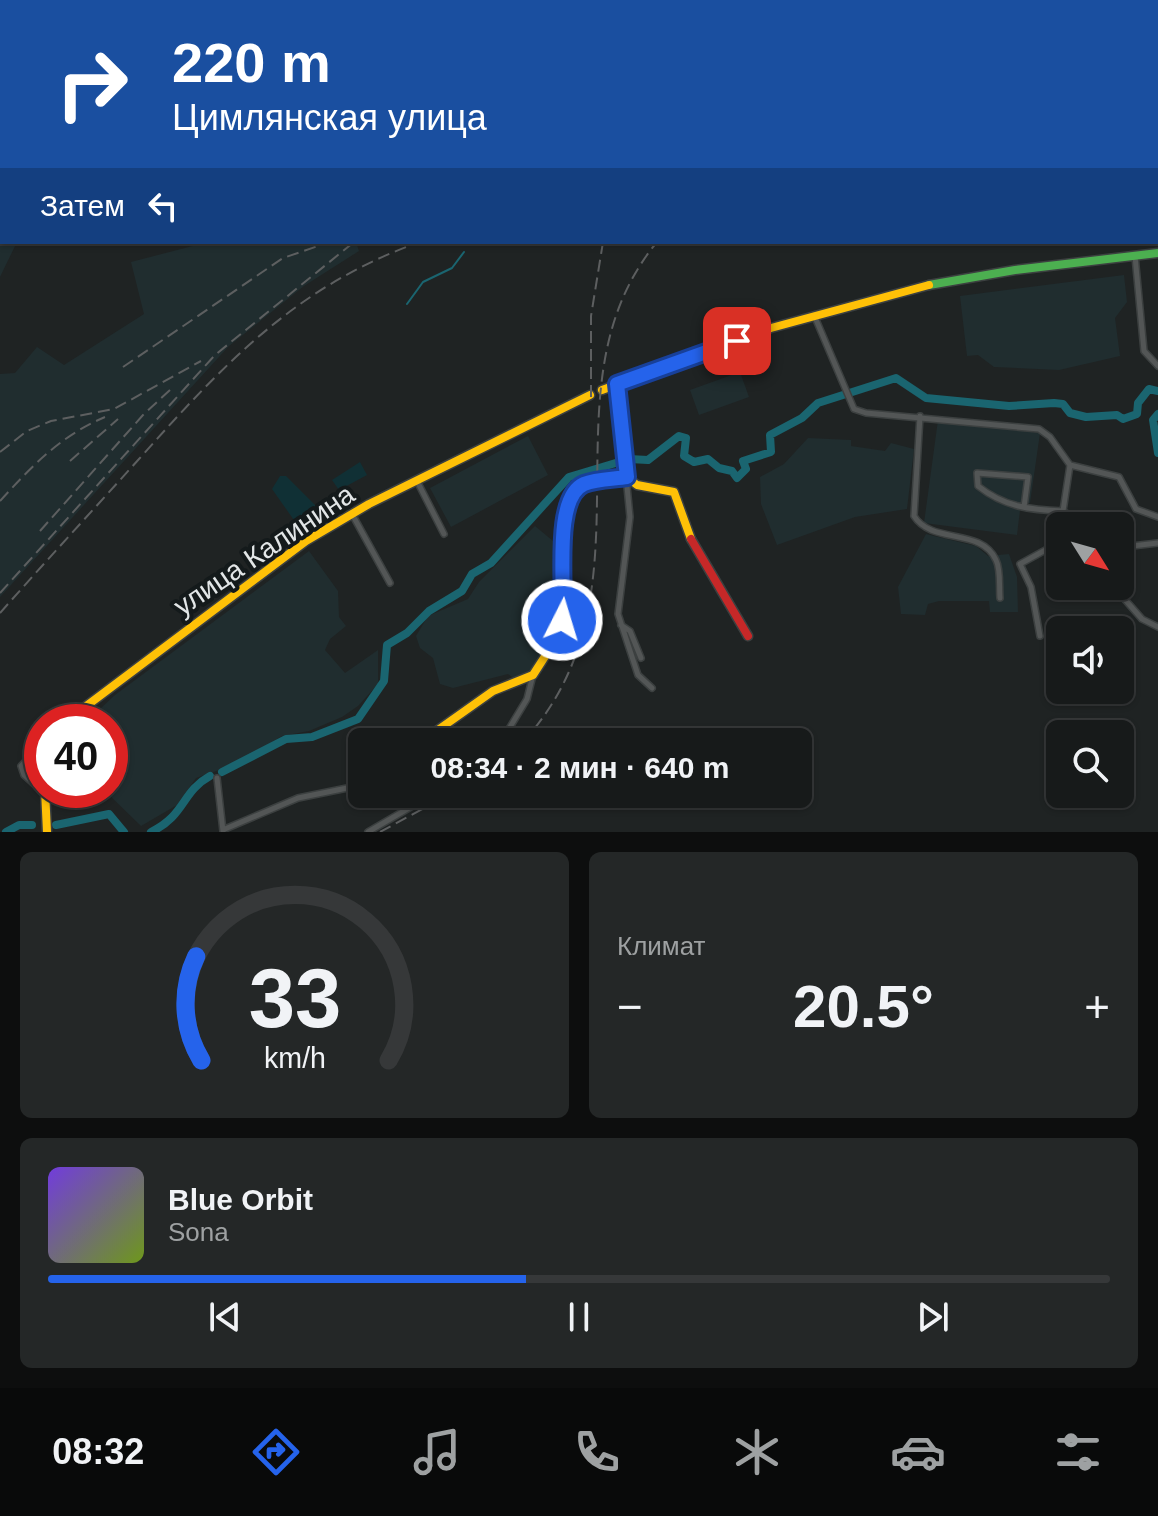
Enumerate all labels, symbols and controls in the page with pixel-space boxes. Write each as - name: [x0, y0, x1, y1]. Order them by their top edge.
- text: 220 m: [172, 31, 331, 94]
- icon: right: [40, 32, 144, 136]
- text: Цимлянская улица: [172, 97, 487, 138]
- icon: left: [141, 184, 185, 228]
- text: Затем: [40, 189, 125, 222]
- pin: [703, 307, 771, 375]
- icon: arrive: [715, 319, 759, 363]
- street label: улица Калинина: [168, 478, 360, 622]
- north arrow: [1046, 512, 1134, 600]
- map controls: [1046, 512, 1134, 808]
- position arrow: [520, 578, 604, 662]
- button: sound: [1046, 616, 1134, 704]
- speed limit sign: 40: [24, 704, 128, 808]
- button: search: [1046, 720, 1134, 808]
- text: 08:34 · 2 мин · 640 m: [431, 751, 729, 784]
- text: Климат: [617, 931, 706, 961]
- text: 33: [248, 952, 341, 1045]
- text: 20.5°: [793, 973, 934, 1040]
- text: −: [617, 982, 643, 1031]
- text: +: [1084, 982, 1110, 1031]
- text: km/h: [264, 1042, 325, 1074]
- text: Blue Orbit: [168, 1183, 313, 1216]
- text: Sona: [168, 1217, 229, 1247]
- icon: previous: [203, 1295, 247, 1339]
- icon: pause: [557, 1295, 601, 1339]
- icon: next: [911, 1295, 955, 1339]
- icon: directions: [248, 1424, 304, 1480]
- icon: music: [409, 1424, 465, 1480]
- icon: phone: [569, 1424, 625, 1480]
- icon: climate: [729, 1424, 785, 1480]
- icon: car: [890, 1424, 946, 1480]
- icon: filters: [1050, 1424, 1106, 1480]
- text: 08:32: [52, 1431, 144, 1472]

